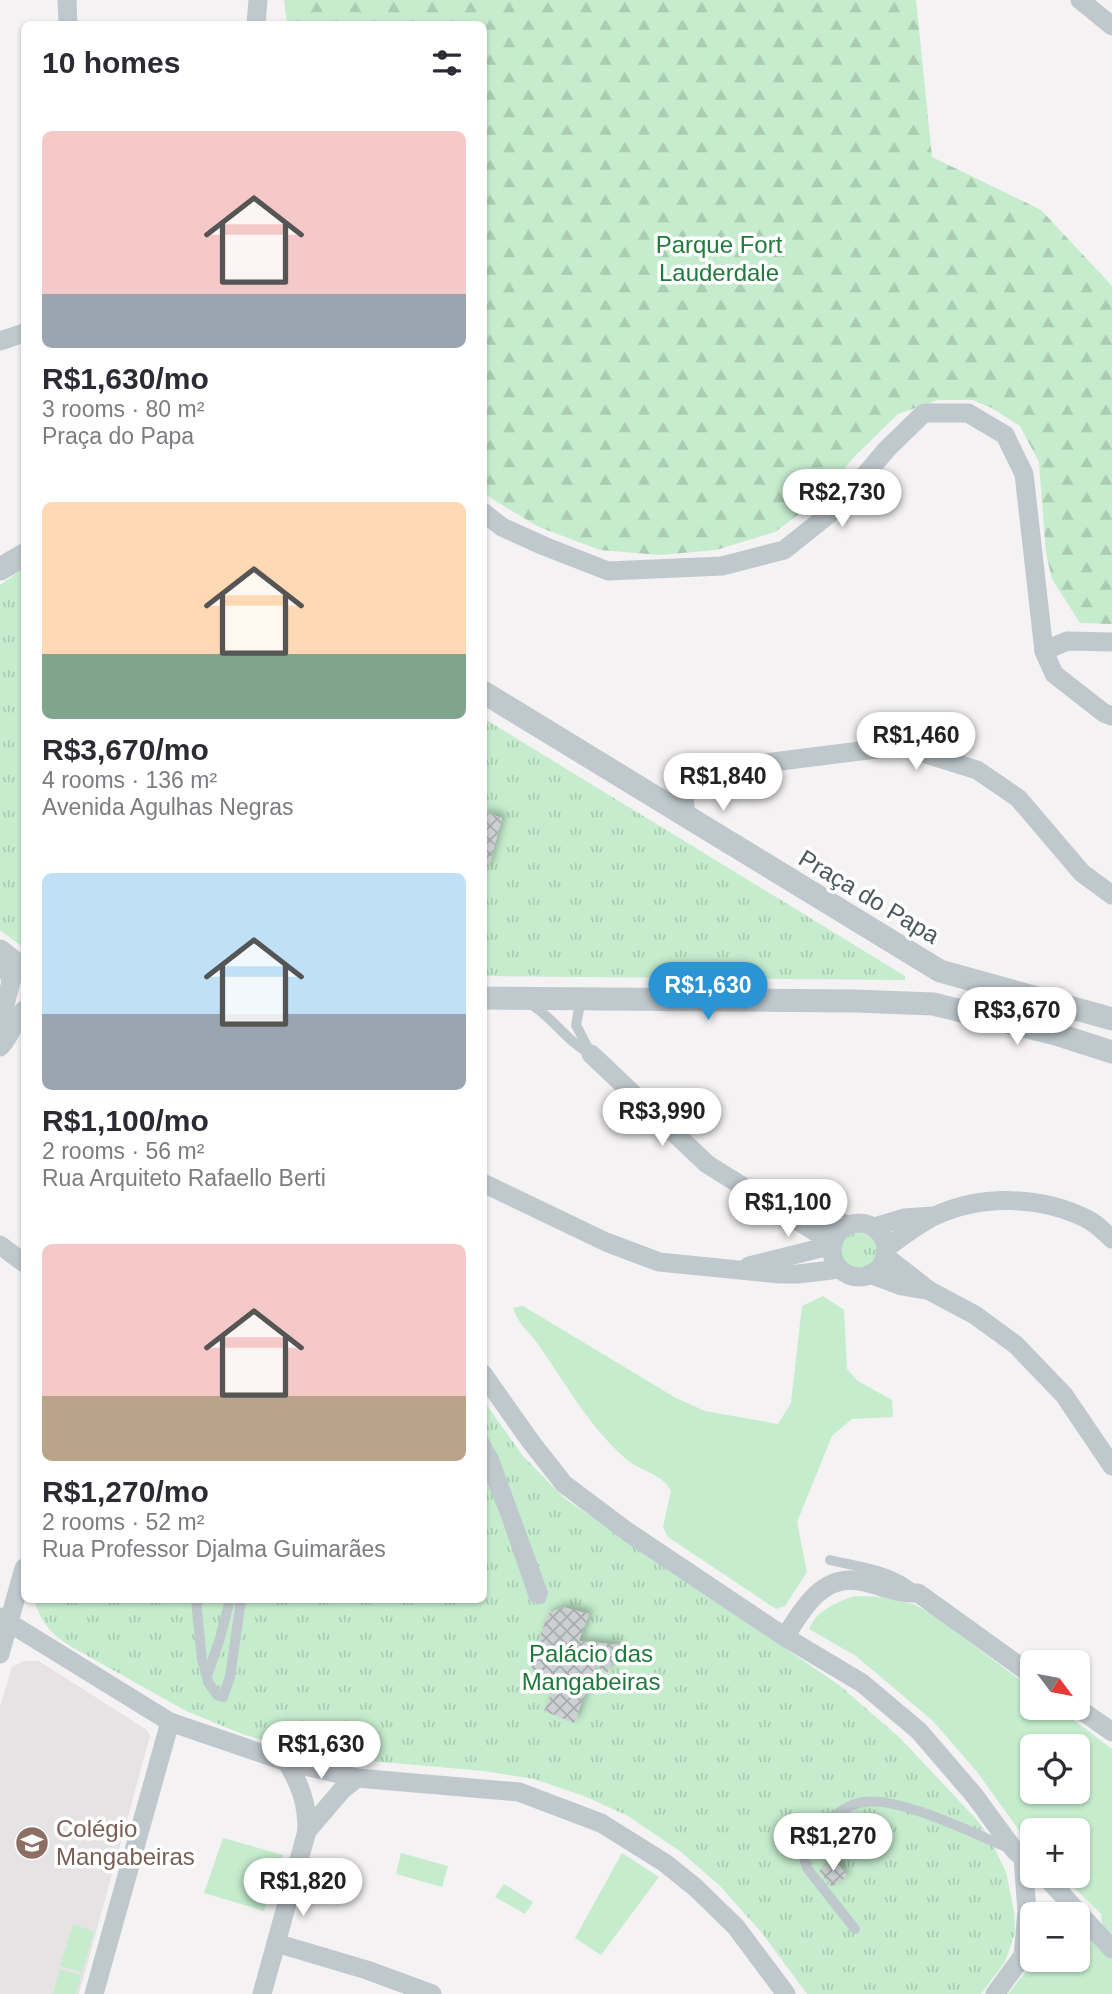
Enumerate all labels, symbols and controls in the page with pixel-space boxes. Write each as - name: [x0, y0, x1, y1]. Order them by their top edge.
- icon: filters: [428, 44, 466, 82]
- text: 10 homes: [42, 46, 180, 79]
- icon: home: [191, 177, 317, 303]
- park label: Parque Fort Lauderdale: [656, 231, 783, 286]
- text: R$1,630/mo: [42, 362, 209, 395]
- text: 3 rooms · 80 m²: [42, 396, 204, 422]
- text: Praça do Papa: [42, 423, 194, 449]
- pin: R$2,730: [777, 470, 907, 529]
- text: R$2,730: [799, 479, 885, 505]
- icon: home: [191, 548, 317, 674]
- pin: R$1,460: [851, 712, 981, 772]
- text: R$1,460: [873, 722, 959, 748]
- text: R$3,670/mo: [42, 733, 209, 766]
- pin: R$1,840: [658, 754, 788, 813]
- text: R$1,840: [680, 763, 766, 789]
- text: 4 rooms · 136 m²: [42, 767, 217, 793]
- text: Avenida Agulhas Negras: [42, 794, 293, 820]
- street label: Praça do Papa: [794, 844, 945, 949]
- icon: home: [191, 919, 317, 1045]
- pin: R$1,630: [643, 962, 773, 1022]
- text: R$1,630: [665, 972, 751, 998]
- pin: R$3,670: [952, 988, 1082, 1047]
- text: R$3,670: [974, 997, 1060, 1023]
- pin: R$3,990: [597, 1088, 727, 1148]
- text: R$3,990: [619, 1098, 705, 1124]
- text: R$1,100/mo: [42, 1104, 209, 1137]
- text: 2 rooms · 56 m²: [42, 1138, 204, 1164]
- text: Rua Arquiteto Rafaello Berti: [42, 1165, 326, 1191]
- pin: R$1,100: [723, 1180, 853, 1239]
- text: R$1,100: [745, 1189, 831, 1215]
- icon: home: [191, 1290, 317, 1416]
- text: R$1,270/mo: [42, 1475, 209, 1508]
- text: 2 rooms · 52 m²: [42, 1509, 204, 1535]
- text: Rua Professor Djalma Guimarães: [42, 1536, 386, 1562]
- park label: Palácio das Mangabeiras: [522, 1640, 660, 1695]
- north arrow: [1020, 1650, 1090, 1720]
- map controls: [1020, 1650, 1090, 1972]
- pin: R$1,630: [256, 1722, 386, 1781]
- text: R$1,630: [278, 1731, 364, 1757]
- button: locate: [1020, 1734, 1090, 1804]
- pin: R$1,270: [768, 1814, 898, 1873]
- place label: Colégio Mangabeiras: [56, 1815, 195, 1870]
- button: +: [1020, 1818, 1090, 1888]
- text: R$1,270: [790, 1823, 876, 1849]
- school or university icon: Colégio Mangabeiras: [13, 1824, 51, 1862]
- pin: R$1,820: [238, 1858, 368, 1918]
- text: R$1,820: [260, 1868, 346, 1894]
- button: −: [1020, 1902, 1090, 1972]

